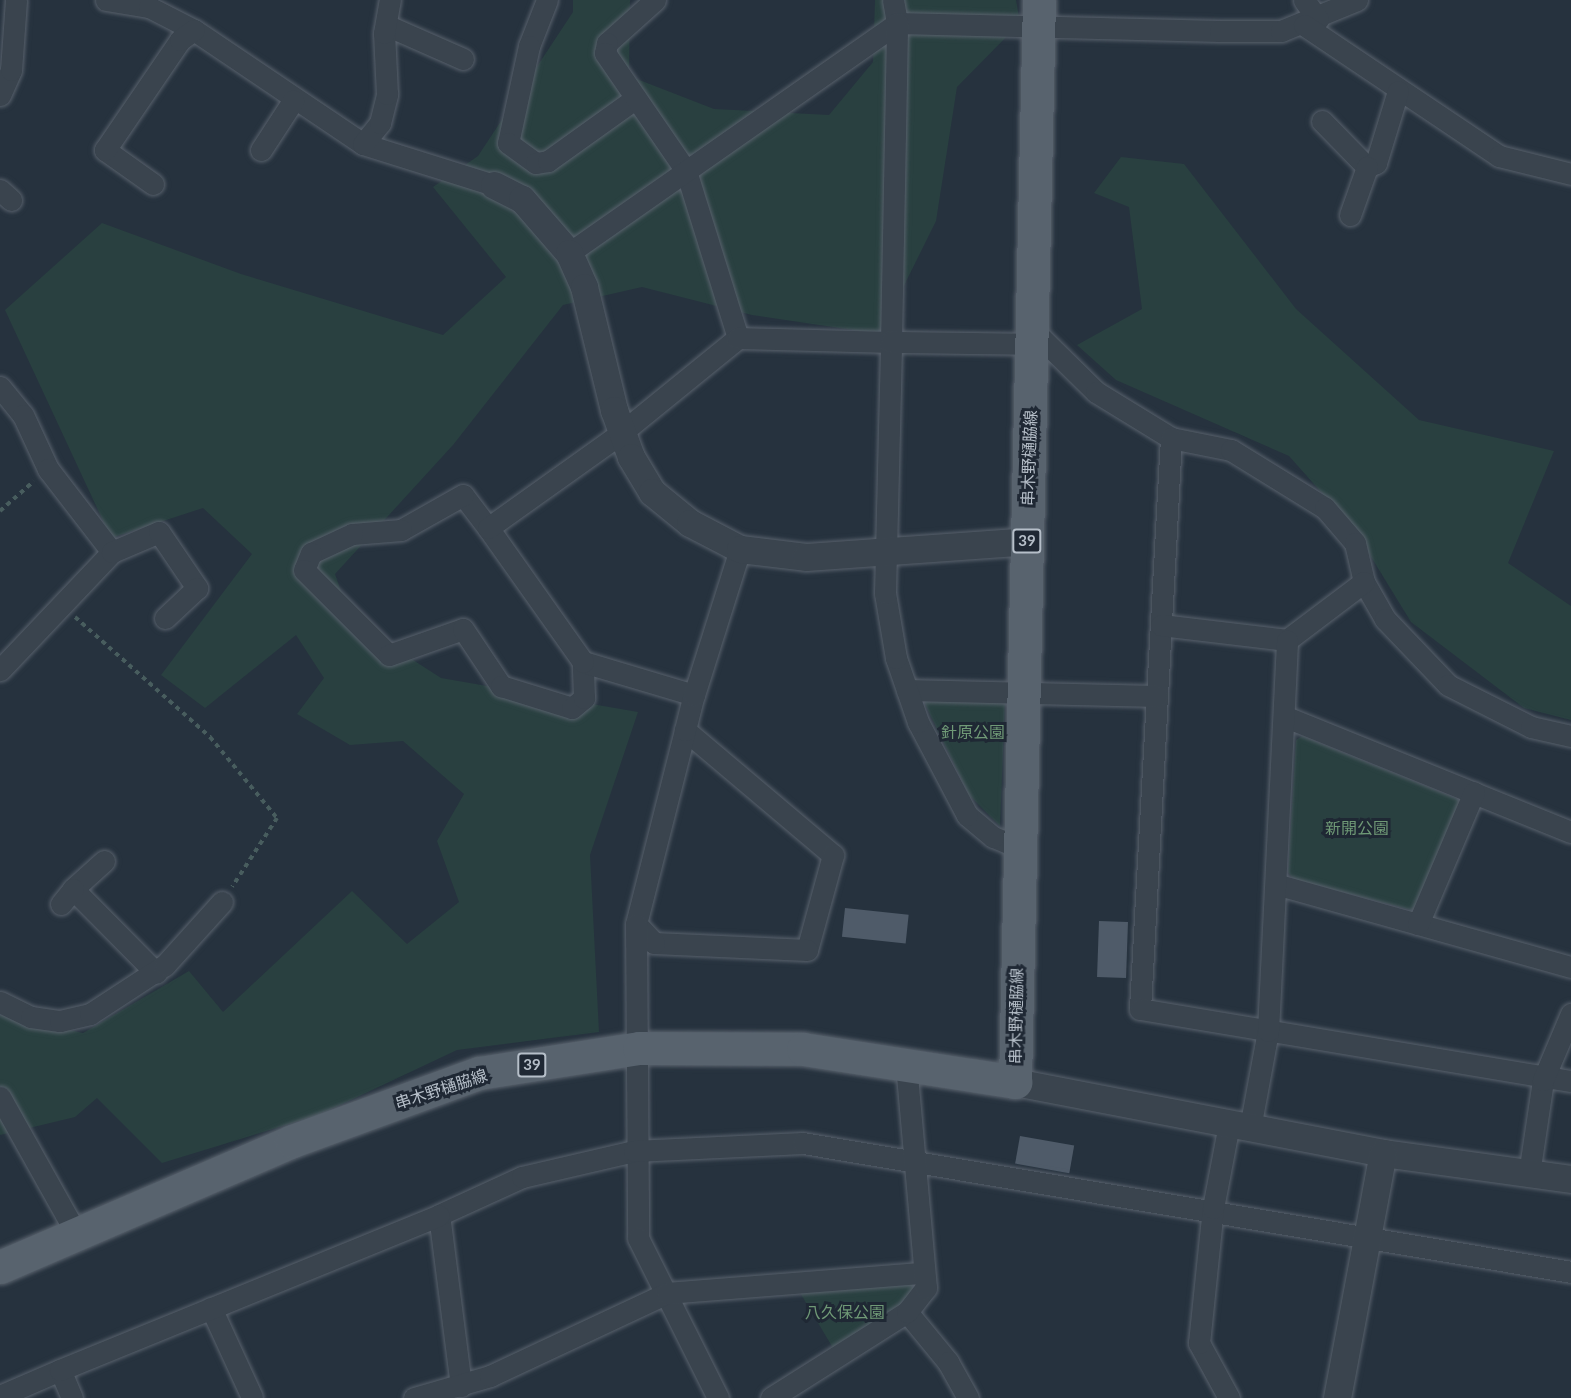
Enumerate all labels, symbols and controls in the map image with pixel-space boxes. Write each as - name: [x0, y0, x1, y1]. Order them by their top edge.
- street label: 串木野樋脇線: [1018, 410, 1040, 506]
- road number: 39: [1012, 529, 1042, 553]
- park label: 針原公園: [941, 722, 1005, 742]
- park label: 新開公園: [1325, 818, 1389, 838]
- street label: 串木野樋脇線: [1006, 968, 1026, 1064]
- road number: 39: [517, 1053, 547, 1077]
- street label: 串木野樋脇線: [392, 1065, 490, 1113]
- park label: 八久保公園: [805, 1302, 885, 1322]

